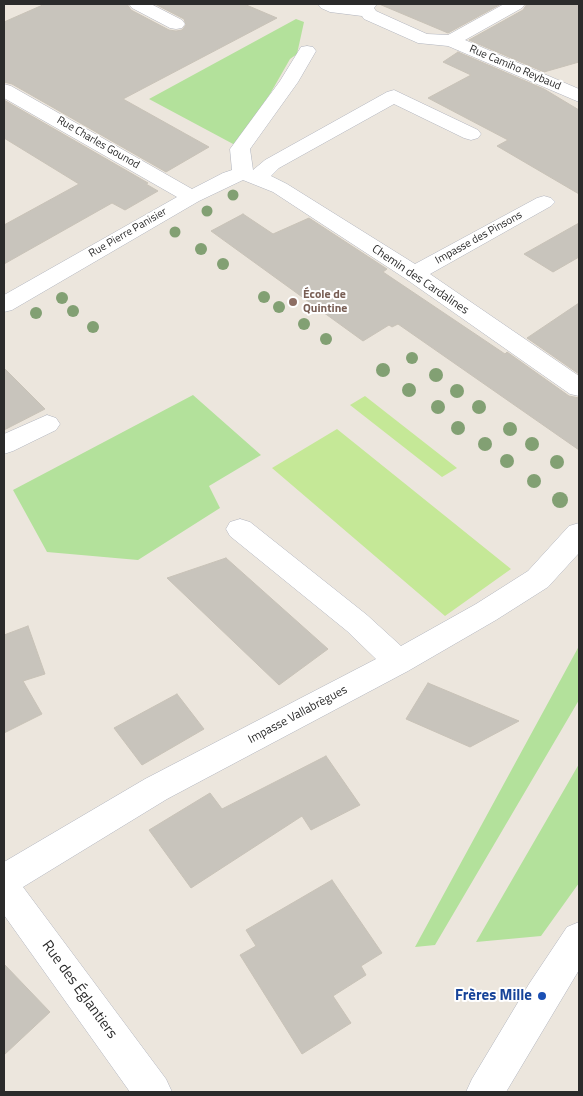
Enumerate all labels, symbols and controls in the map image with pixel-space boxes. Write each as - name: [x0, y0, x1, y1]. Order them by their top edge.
- street label: Rue Camiho Reybaud: [467, 43, 563, 93]
- street label: Rue Charles Gounod: [54, 114, 142, 172]
- street label: Rue Pierre Panisier: [87, 205, 169, 261]
- street label: Impasse des Pinsons: [433, 209, 525, 267]
- street label: Chemin des Cardalines: [369, 242, 471, 318]
- place label: École de Quintine: [303, 288, 347, 316]
- marker: École de Quintine: [287, 296, 299, 308]
- street label: Impasse Vallabrègues: [246, 683, 350, 747]
- street label: Rue des Églantiers: [37, 937, 121, 1043]
- place label: Frères Mille: [455, 987, 532, 1005]
- marker: Frères Mille: [536, 990, 548, 1002]

